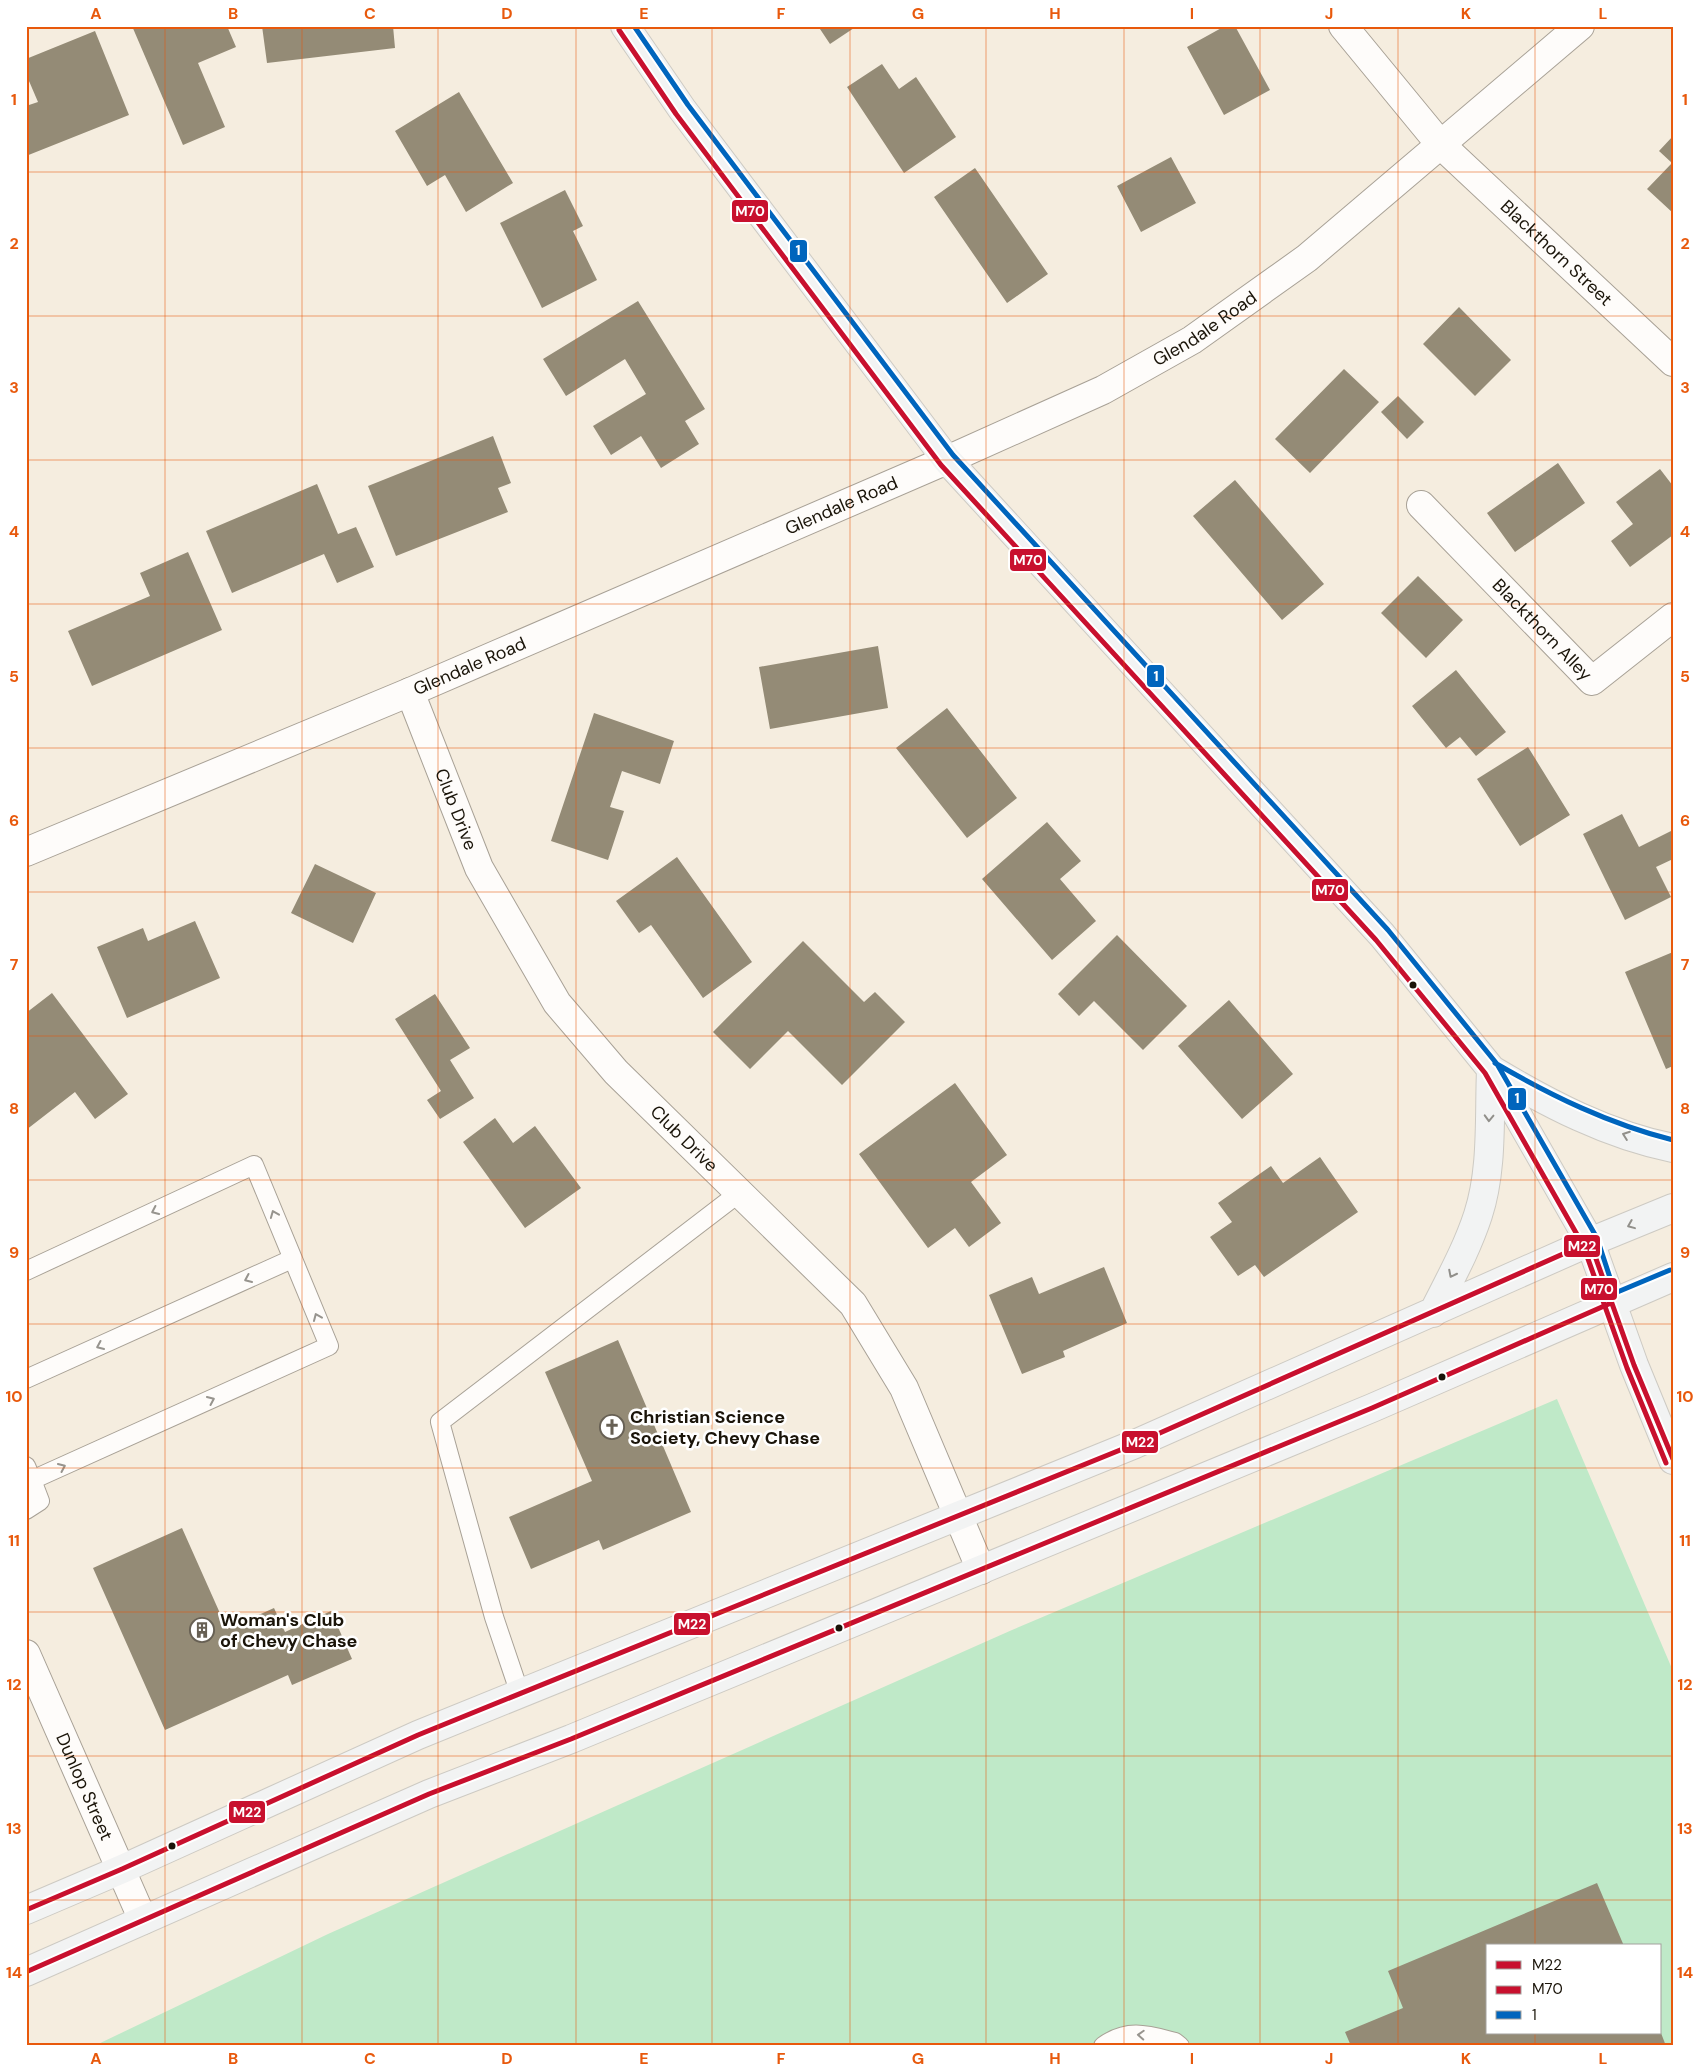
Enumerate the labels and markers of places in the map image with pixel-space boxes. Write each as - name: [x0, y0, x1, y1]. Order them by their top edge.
- unlabelled marker: [1408, 980, 1418, 990]
- unlabelled marker: [1437, 1372, 1447, 1382]
- place label: Christian Science Society, Chevy Chase: [630, 1405, 820, 1450]
- church icon: Christian Science Society, Chevy Chase: [599, 1414, 625, 1440]
- place label: Woman's Club of Chevy Chase: [220, 1608, 358, 1653]
- building icon: Woman's Club of Chevy Chase: [189, 1617, 215, 1643]
- unlabelled marker: [834, 1623, 844, 1633]
- unlabelled marker: [167, 1841, 177, 1851]

